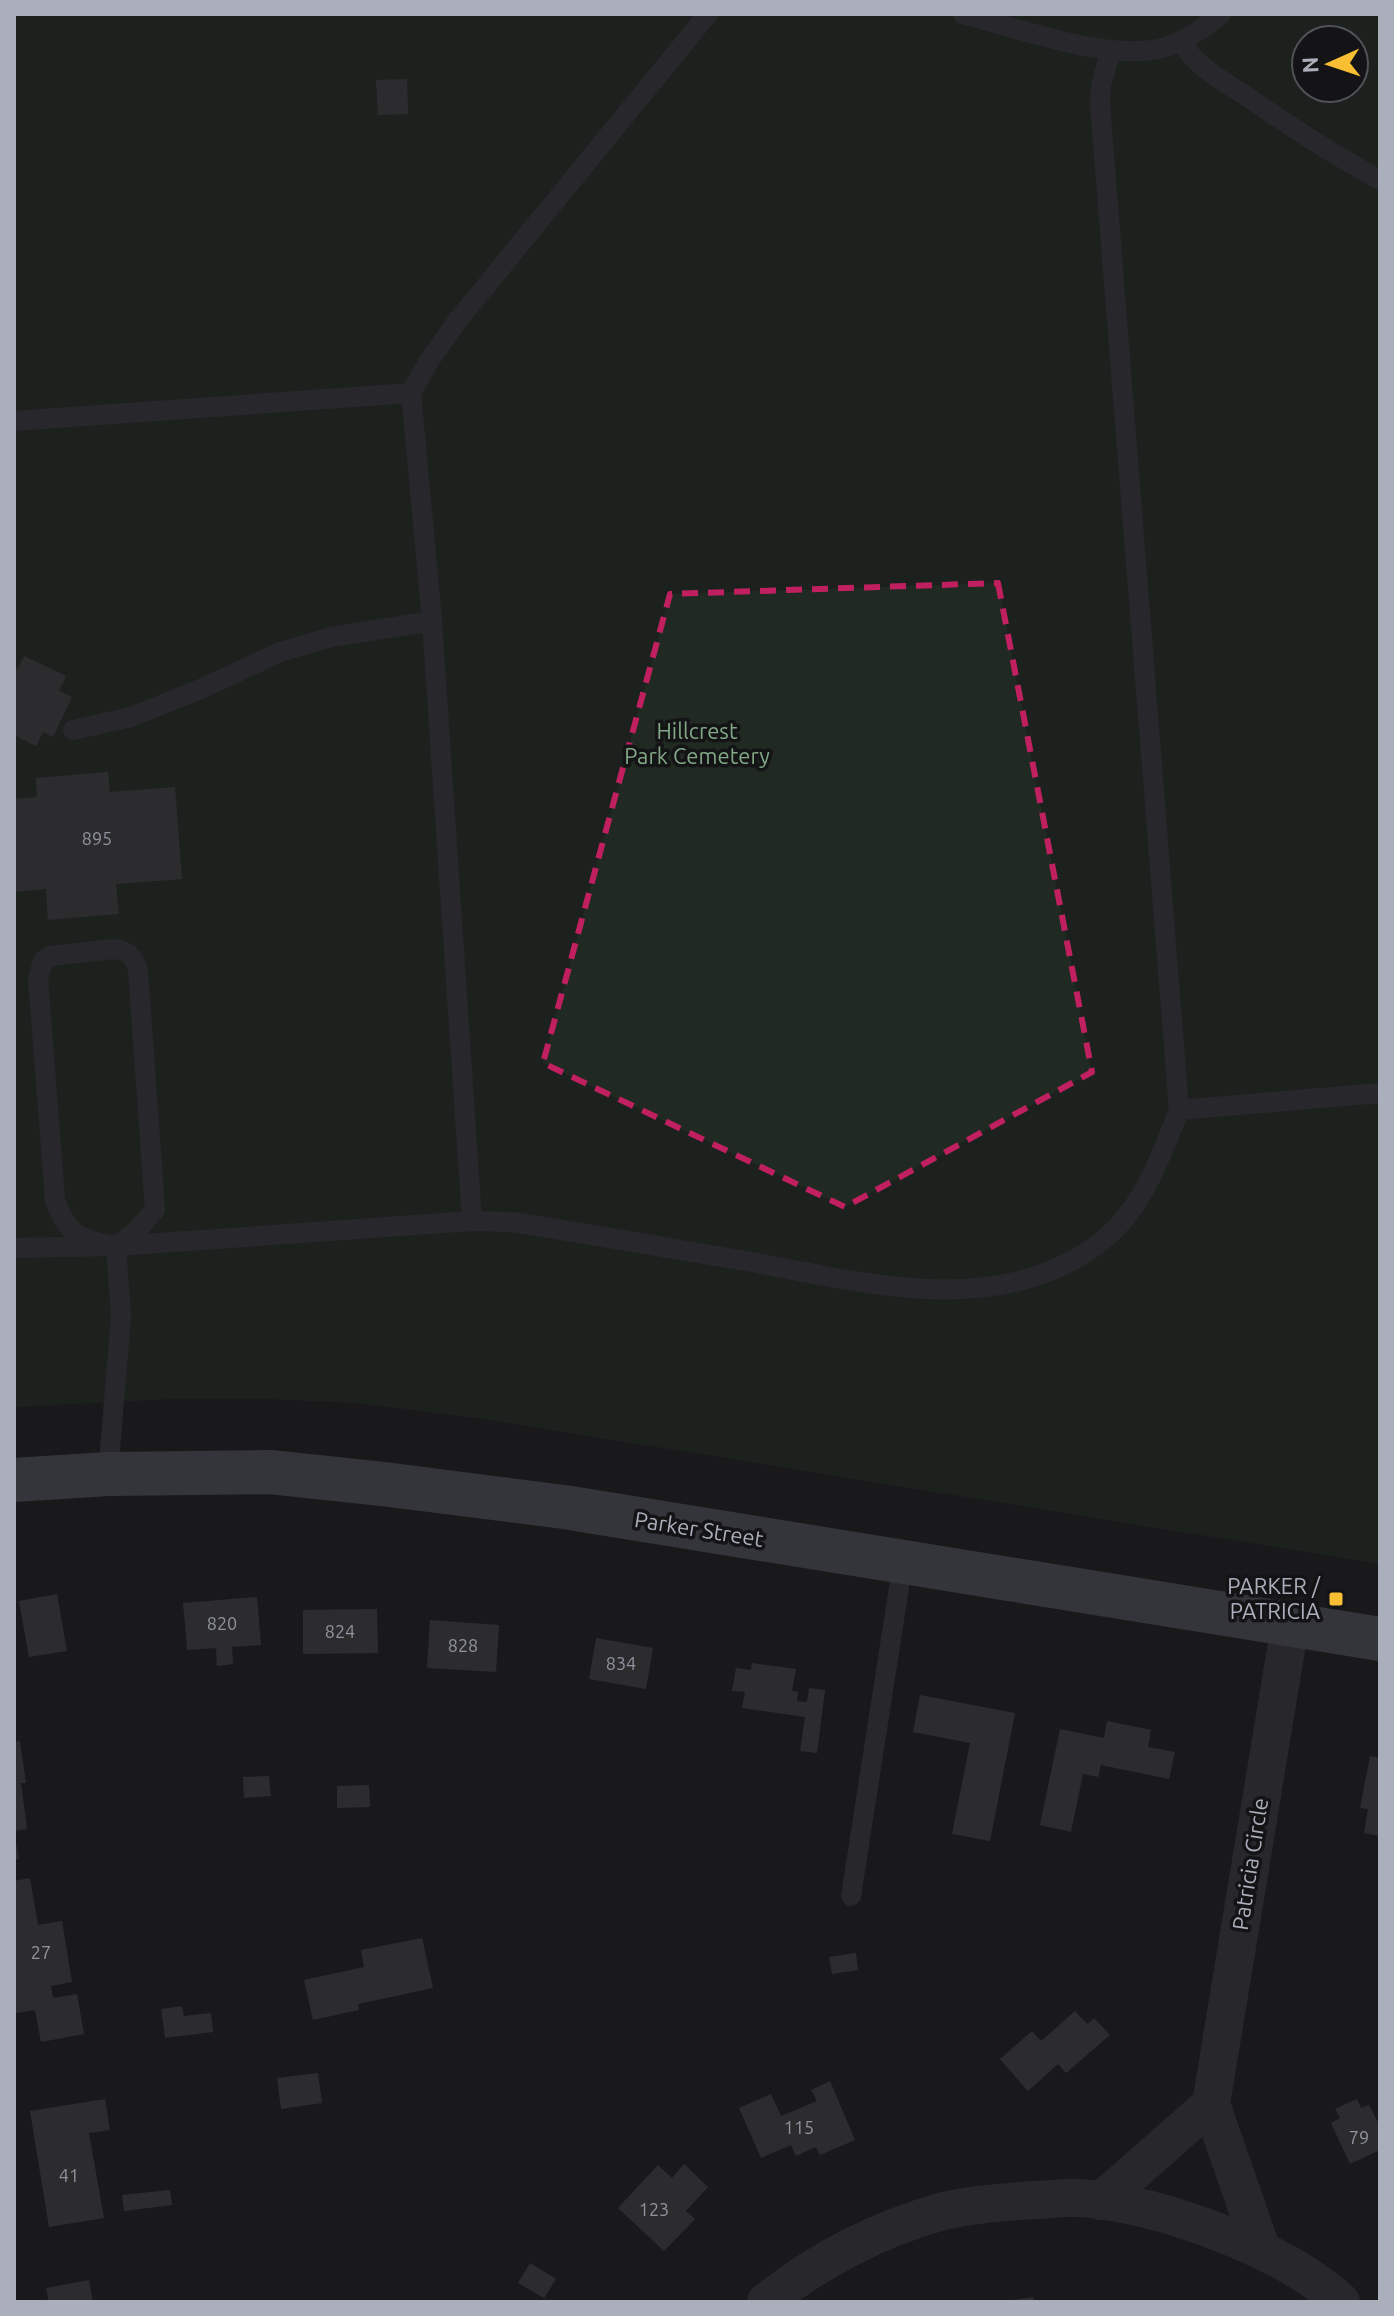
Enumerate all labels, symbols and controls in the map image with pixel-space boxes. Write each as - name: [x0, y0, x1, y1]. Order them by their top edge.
- north arrow: [1290, 24, 1370, 104]
- text: N: [1297, 56, 1322, 74]
- park label: Hillcrest Park Cemetery: [624, 718, 770, 768]
- house number: 895: [82, 828, 112, 848]
- street label: Parker Street: [633, 1506, 766, 1551]
- place label: PARKER / PATRICIA: [1227, 1573, 1321, 1623]
- marker: PARKER / PATRICIA: [1327, 1590, 1345, 1608]
- house number: 820: [207, 1613, 237, 1633]
- house number: 824: [325, 1621, 355, 1641]
- house number: 828: [448, 1635, 478, 1655]
- house number: 834: [606, 1653, 636, 1673]
- street label: Patricia Circle: [1227, 1796, 1272, 1932]
- house number: 27: [31, 1942, 51, 1962]
- house number: 115: [784, 2117, 814, 2137]
- house number: 79: [1349, 2127, 1369, 2147]
- house number: 41: [59, 2165, 79, 2185]
- house number: 123: [639, 2199, 669, 2219]

